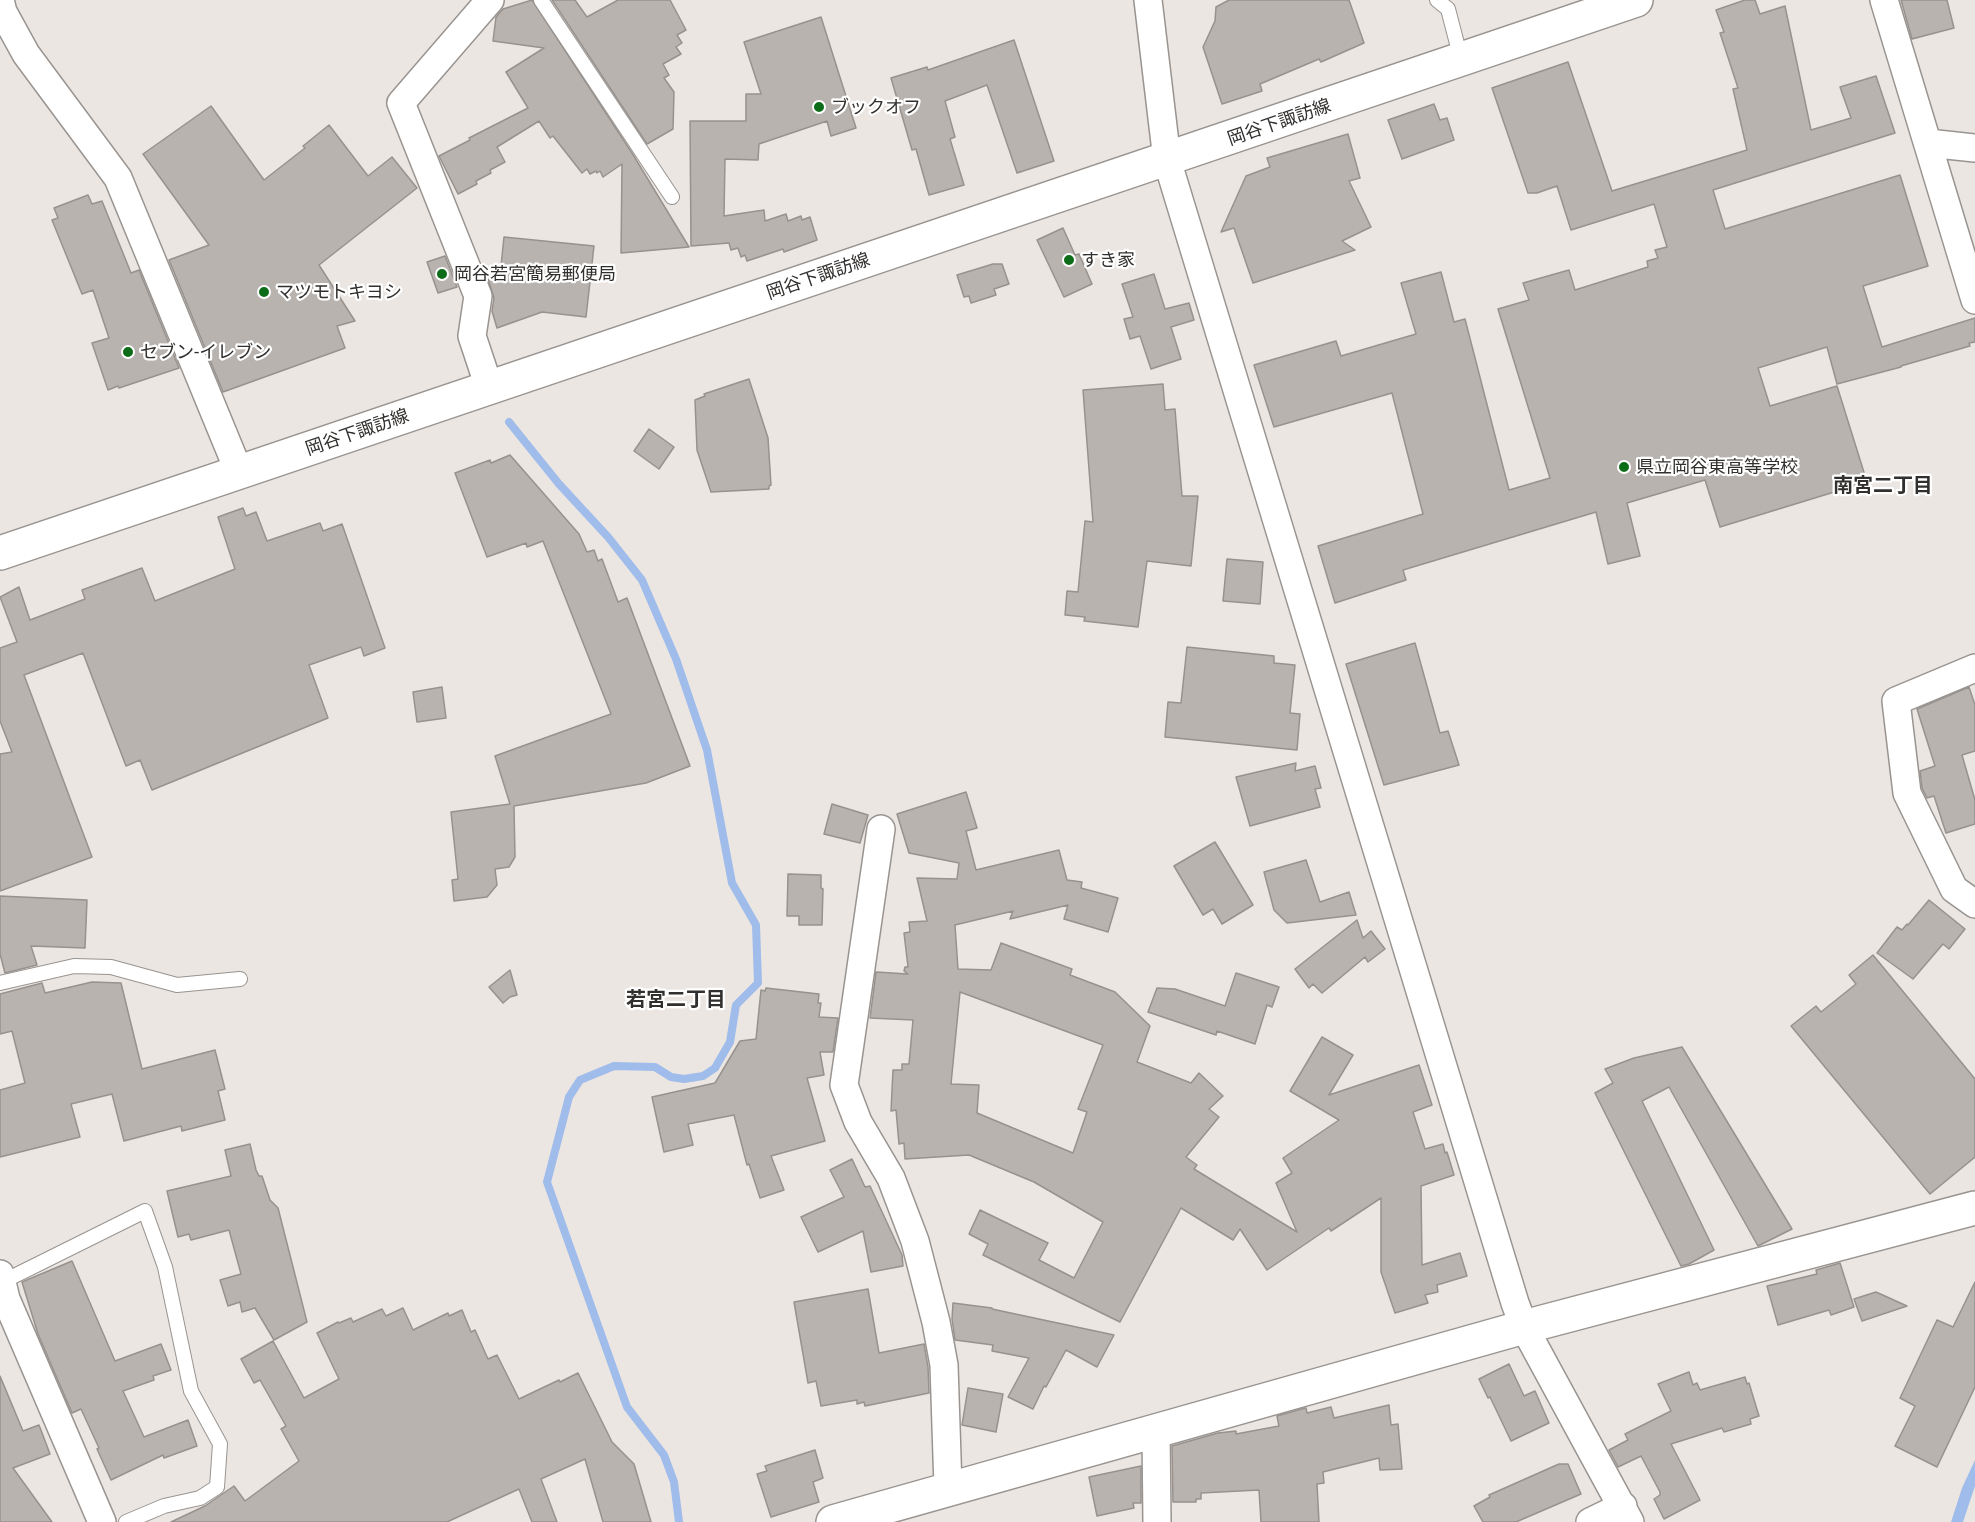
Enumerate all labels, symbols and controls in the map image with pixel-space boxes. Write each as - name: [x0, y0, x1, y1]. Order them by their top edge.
- street label: 岡谷下諏訪線: [1224, 94, 1334, 150]
- place label: ブックオフ: [831, 96, 921, 118]
- marker: ブックオフ: [812, 100, 826, 114]
- street label: 岡谷下諏訪線: [763, 248, 873, 304]
- place label: すき家: [1081, 249, 1135, 271]
- marker: すき家: [1062, 253, 1076, 267]
- place label: 岡谷若宮簡易郵便局: [454, 263, 616, 285]
- marker: 岡谷若宮簡易郵便局: [435, 267, 449, 281]
- place label: マツモトキヨシ: [276, 281, 402, 303]
- marker: マツモトキヨシ: [257, 285, 271, 299]
- place label: セブン-イレブン: [140, 341, 271, 363]
- marker: セブン-イレブン: [121, 345, 135, 359]
- street label: 岡谷下諏訪線: [302, 404, 412, 460]
- place label: 県立岡谷東高等学校: [1636, 456, 1798, 478]
- marker: 県立岡谷東高等学校: [1617, 460, 1631, 474]
- district label: 南宮二丁目: [1833, 473, 1933, 497]
- district label: 若宮二丁目: [626, 987, 726, 1011]

